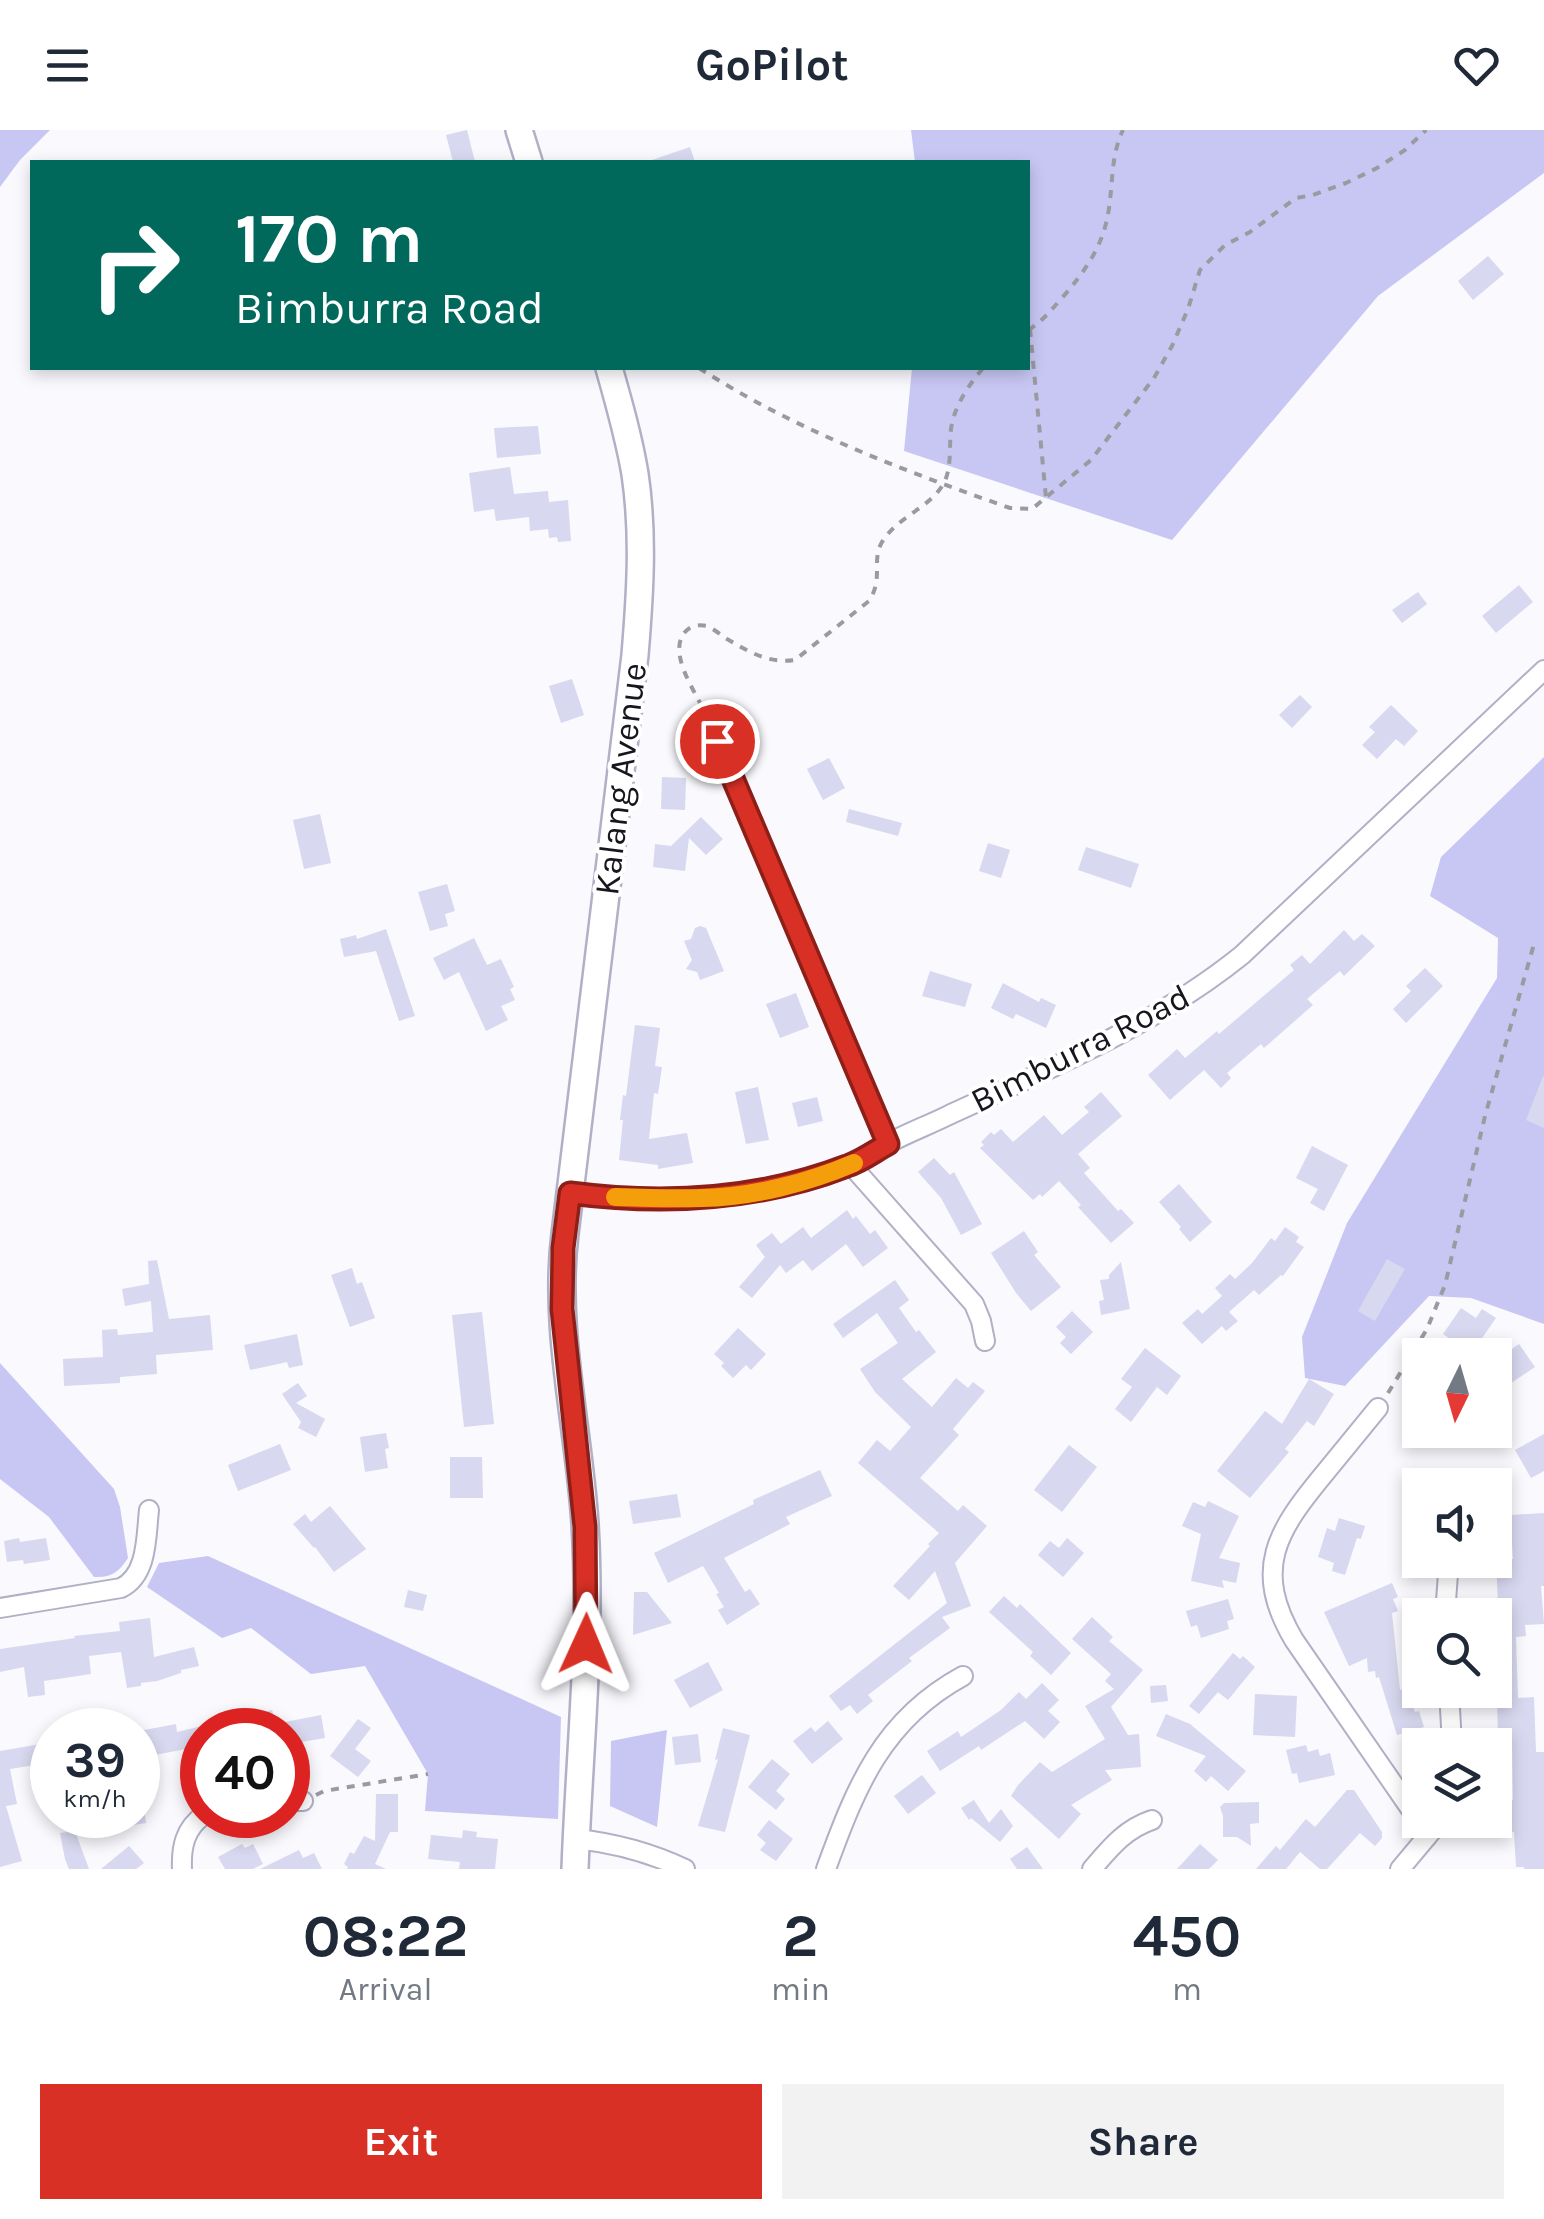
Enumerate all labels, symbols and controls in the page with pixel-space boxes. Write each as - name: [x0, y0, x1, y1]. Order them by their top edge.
- icon: menu: [40, 38, 95, 93]
- icon: heart: [1449, 38, 1504, 93]
- text: GoPilot: [695, 39, 849, 91]
- text: 170 m: [235, 198, 423, 280]
- icon: right: [70, 200, 200, 330]
- text: Bimburra Road: [235, 282, 544, 334]
- street label: Kalang Avenue: [586, 660, 655, 898]
- pin: [675, 699, 760, 784]
- icon: arrive: [690, 714, 745, 769]
- street label: Bimburra Road: [964, 976, 1197, 1121]
- north arrow: [1402, 1338, 1512, 1448]
- map controls: [1402, 1338, 1512, 1838]
- button: sound: [1402, 1468, 1512, 1578]
- position arrow: [534, 1592, 638, 1696]
- button: search: [1402, 1598, 1512, 1708]
- speed limit sign: 40: [180, 1708, 310, 1838]
- button: layers: [1402, 1728, 1512, 1838]
- text: 39: [64, 1731, 126, 1790]
- text: km/h: [63, 1784, 127, 1813]
- text: 08:22: [303, 1901, 468, 1971]
- text: 2: [782, 1901, 819, 1971]
- text: 450: [1133, 1901, 1241, 1971]
- text: Arrival: [339, 1971, 432, 2008]
- text: min: [771, 1971, 830, 2008]
- text: m: [1172, 1971, 1202, 2008]
- button: Exit: [40, 2084, 762, 2199]
- button: Share: [782, 2084, 1504, 2199]

